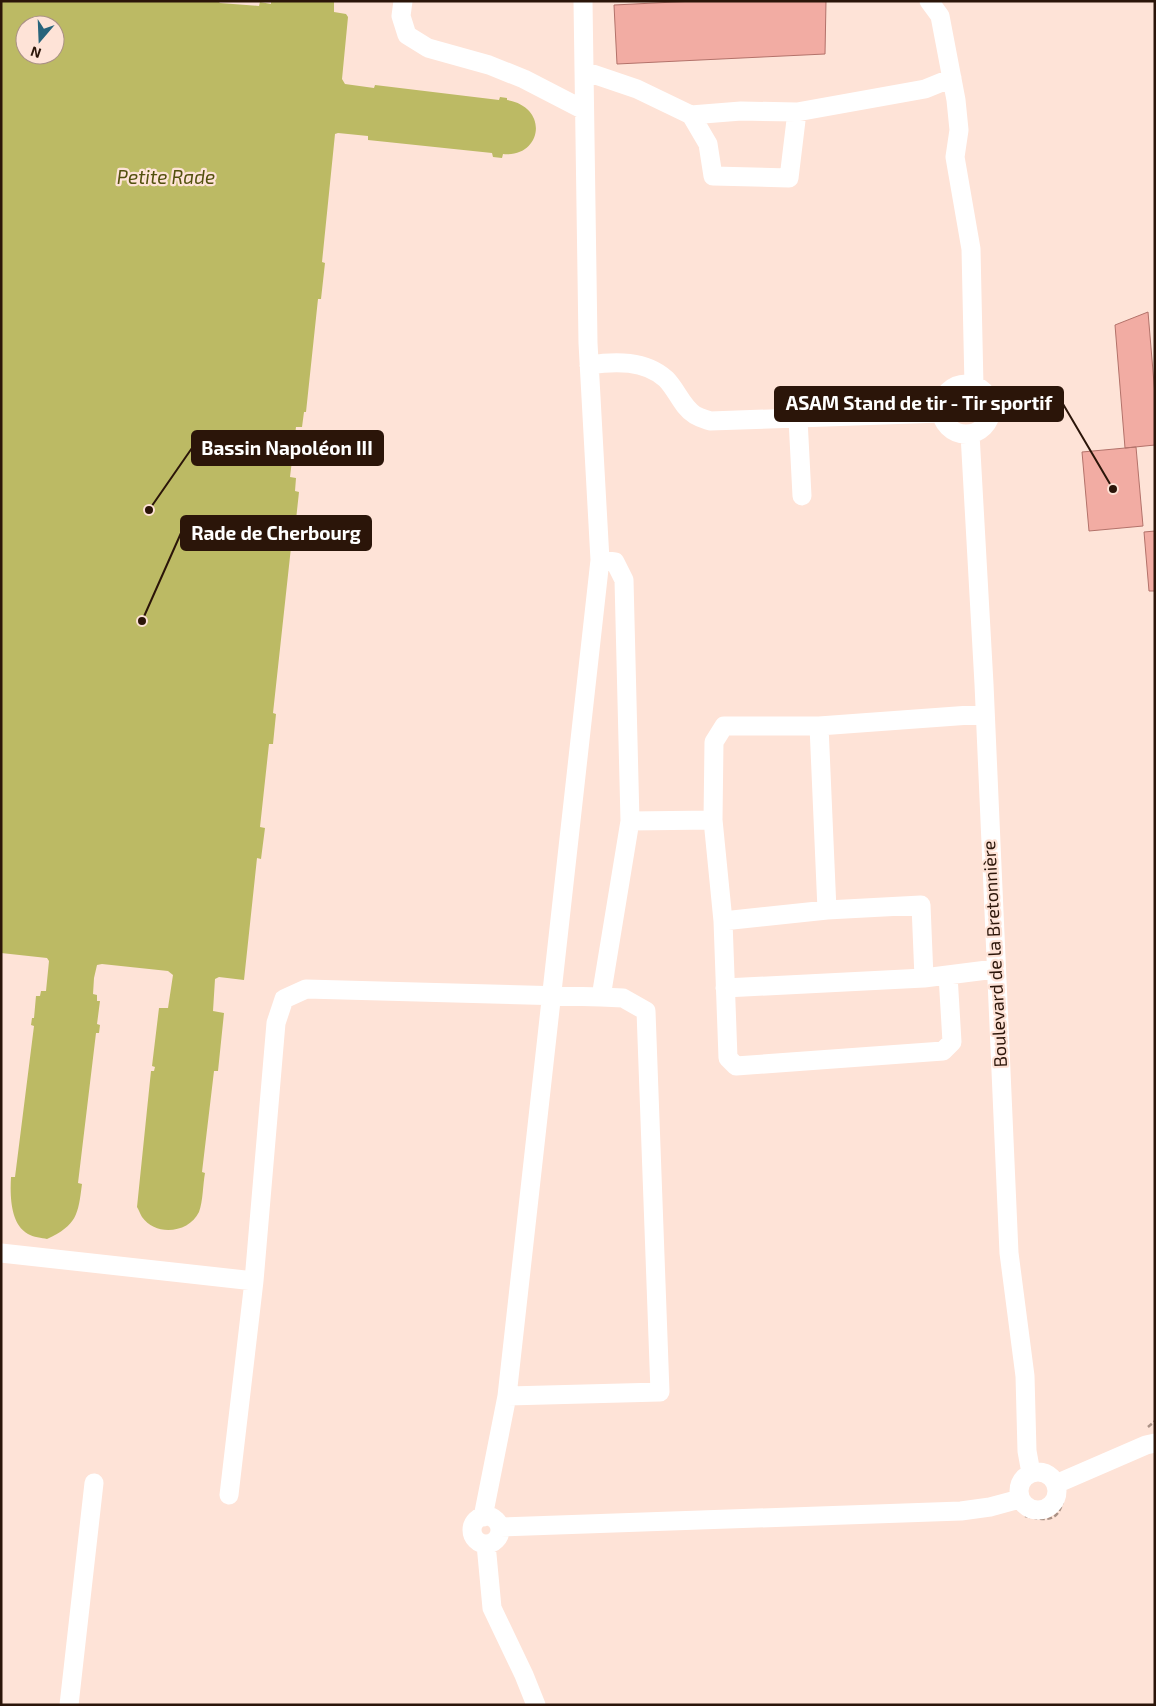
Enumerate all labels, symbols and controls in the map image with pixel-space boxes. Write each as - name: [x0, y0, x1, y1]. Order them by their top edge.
- north arrow: [15, 15, 65, 65]
- text: N: [28, 43, 43, 62]
- water label: Petite Rade: [117, 165, 215, 188]
- callout: ASAM Stand de tir - Tir sportif: [775, 387, 1063, 421]
- text: ASAM Stand de tir - Tir sportif: [786, 391, 1053, 414]
- callout: Bassin Napoléon III: [192, 431, 383, 465]
- text: Bassin Napoléon III: [201, 436, 373, 459]
- callout: Rade de Cherbourg: [181, 516, 371, 550]
- text: Rade de Cherbourg: [191, 521, 361, 544]
- street label: Boulevard de la Bretonnière: [977, 840, 1011, 1068]

